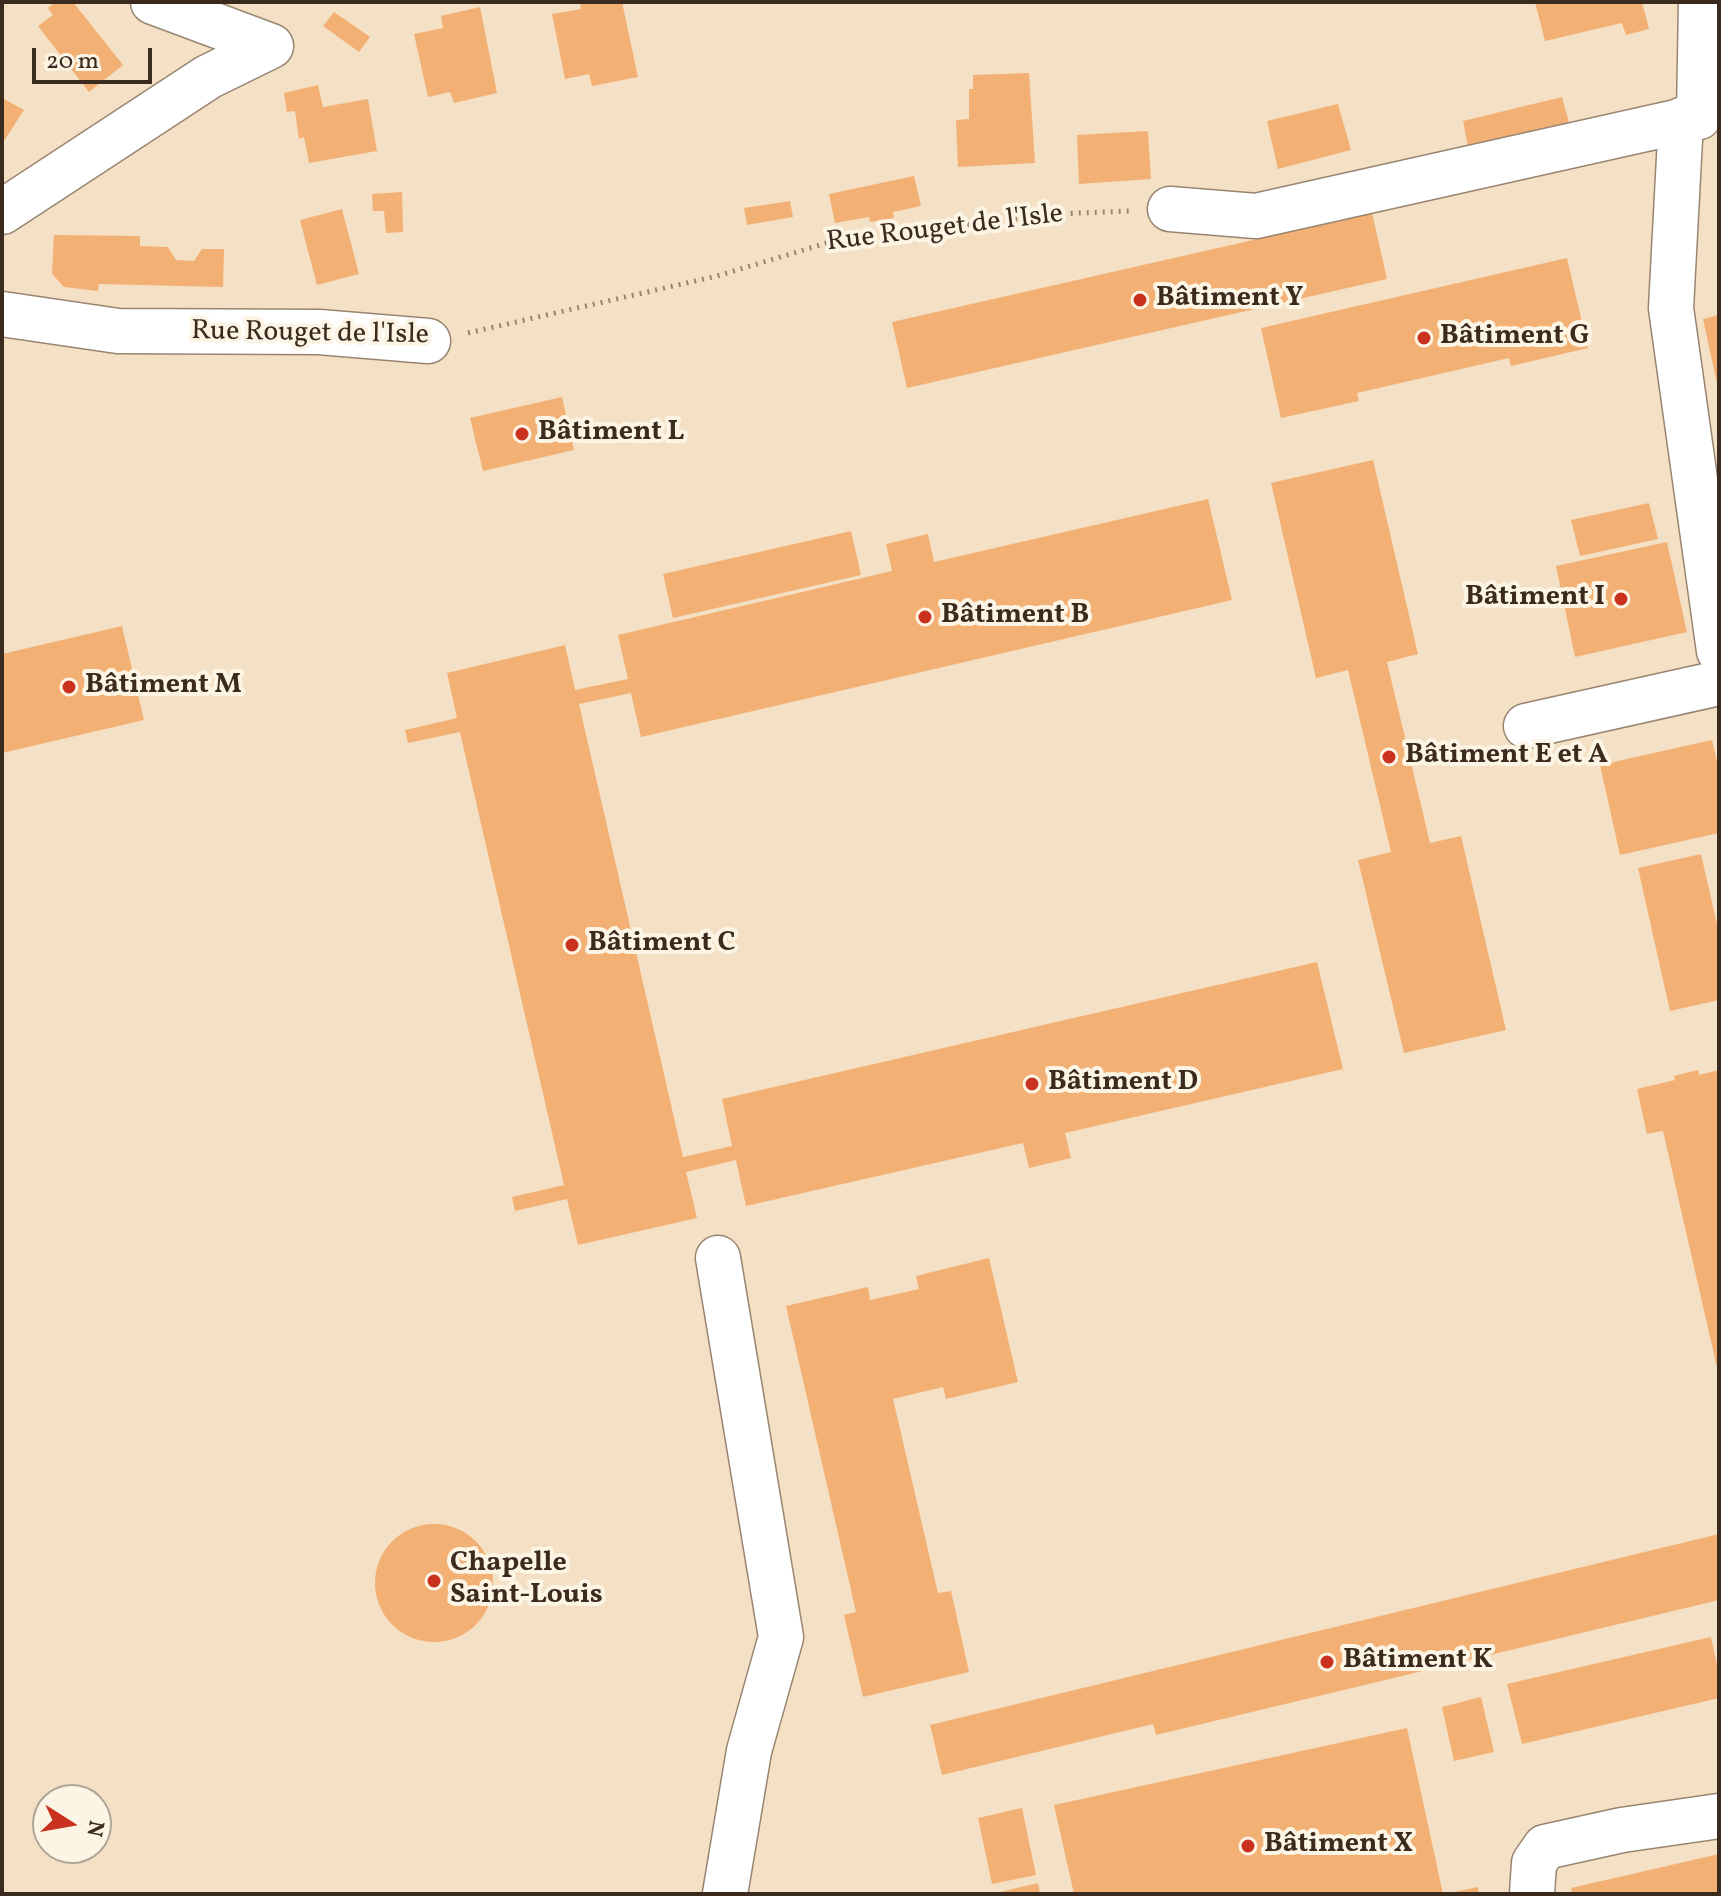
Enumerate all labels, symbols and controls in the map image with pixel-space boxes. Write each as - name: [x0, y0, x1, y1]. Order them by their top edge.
- scale bar: [36, 32, 156, 82]
- text: 20 m: [46, 45, 99, 79]
- street label: Rue Rouget de l'Isle: [825, 199, 1065, 261]
- place label: Bâtiment Y: [1156, 283, 1303, 317]
- marker: Bâtiment Y: [1131, 291, 1149, 309]
- street label: Rue Rouget de l'Isle: [191, 316, 429, 354]
- place label: Bâtiment G: [1440, 321, 1589, 355]
- marker: Bâtiment G: [1415, 329, 1433, 347]
- place label: Bâtiment L: [538, 417, 684, 451]
- marker: Bâtiment L: [513, 425, 531, 443]
- place label: Bâtiment I: [1465, 582, 1605, 616]
- marker: Bâtiment I: [1612, 590, 1630, 608]
- place label: Bâtiment B: [941, 600, 1089, 634]
- marker: Bâtiment B: [916, 608, 934, 626]
- place label: Bâtiment M: [85, 670, 241, 704]
- marker: Bâtiment M: [60, 678, 78, 696]
- place label: Bâtiment E et A: [1405, 740, 1608, 774]
- marker: Bâtiment E et A: [1380, 748, 1398, 766]
- place label: Bâtiment C: [588, 928, 735, 962]
- marker: Bâtiment C: [563, 936, 581, 954]
- place label: Bâtiment D: [1048, 1067, 1198, 1101]
- marker: Bâtiment D: [1023, 1075, 1041, 1093]
- place label: Chapelle Saint-Louis: [450, 1548, 603, 1614]
- marker: Chapelle Saint-Louis: [425, 1572, 443, 1590]
- place label: Bâtiment K: [1343, 1645, 1493, 1679]
- marker: Bâtiment K: [1318, 1653, 1336, 1671]
- north arrow: [32, 1784, 112, 1864]
- text: N: [77, 1817, 111, 1839]
- place label: Bâtiment X: [1264, 1829, 1413, 1863]
- marker: Bâtiment X: [1239, 1837, 1257, 1855]

